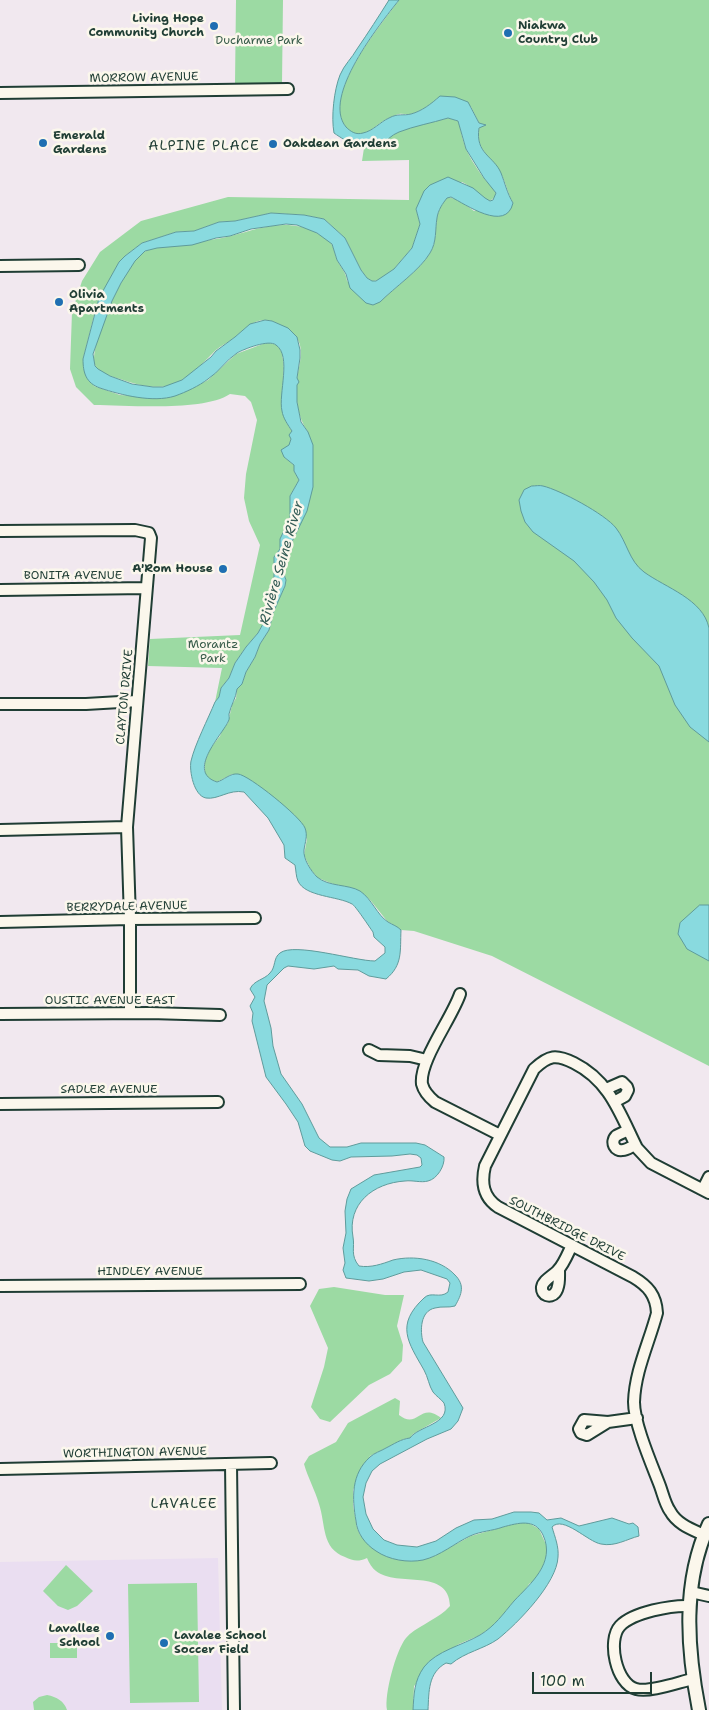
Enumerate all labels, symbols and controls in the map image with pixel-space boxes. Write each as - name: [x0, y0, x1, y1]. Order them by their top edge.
- place label: Living Hope Community Church: [88, 12, 204, 40]
- place label: Niakwa Country Club: [518, 19, 598, 47]
- marker: Living Hope Community Church: [208, 20, 220, 32]
- marker: Niakwa Country Club: [502, 27, 514, 39]
- park label: Ducharme Park: [215, 34, 303, 48]
- street label: MORROW AVENUE: [89, 70, 199, 86]
- place label: Emerald Gardens: [53, 129, 107, 157]
- marker: Emerald Gardens: [37, 137, 49, 149]
- place label: Oakdean Gardens: [283, 137, 397, 151]
- district label: ALPINE PLACE: [147, 138, 261, 154]
- marker: Oakdean Gardens: [267, 138, 279, 150]
- place label: Olivia Apartments: [69, 288, 144, 316]
- marker: Olivia Apartments: [53, 296, 65, 308]
- water label: Rivière Seine River: [256, 499, 308, 627]
- place label: A'Rom House: [132, 562, 213, 576]
- marker: A'Rom House: [217, 563, 229, 575]
- street label: BONITA AVENUE: [24, 569, 122, 583]
- park label: Morantz Park: [188, 638, 238, 666]
- street label: CLAYTON DRIVE: [114, 649, 136, 745]
- street label: BERRYDALE AVENUE: [66, 899, 188, 915]
- street label: OUSTIC AVENUE EAST: [45, 994, 175, 1008]
- street label: SADLER AVENUE: [60, 1083, 158, 1097]
- street label: SOUTHBRIDGE DRIVE: [507, 1193, 627, 1265]
- street label: HINDLEY AVENUE: [97, 1265, 203, 1279]
- street label: WORTHINGTON AVENUE: [63, 1445, 207, 1461]
- district label: LAVALEE: [150, 1496, 218, 1512]
- place label: Lavallee School: [49, 1622, 100, 1650]
- place label: Lavalee School Soccer Field: [174, 1629, 266, 1657]
- marker: Lavallee School: [104, 1630, 116, 1642]
- marker: Lavalee School Soccer Field: [158, 1637, 170, 1649]
- scale bar: [534, 1662, 654, 1694]
- text: 100 m: [540, 1671, 585, 1691]

